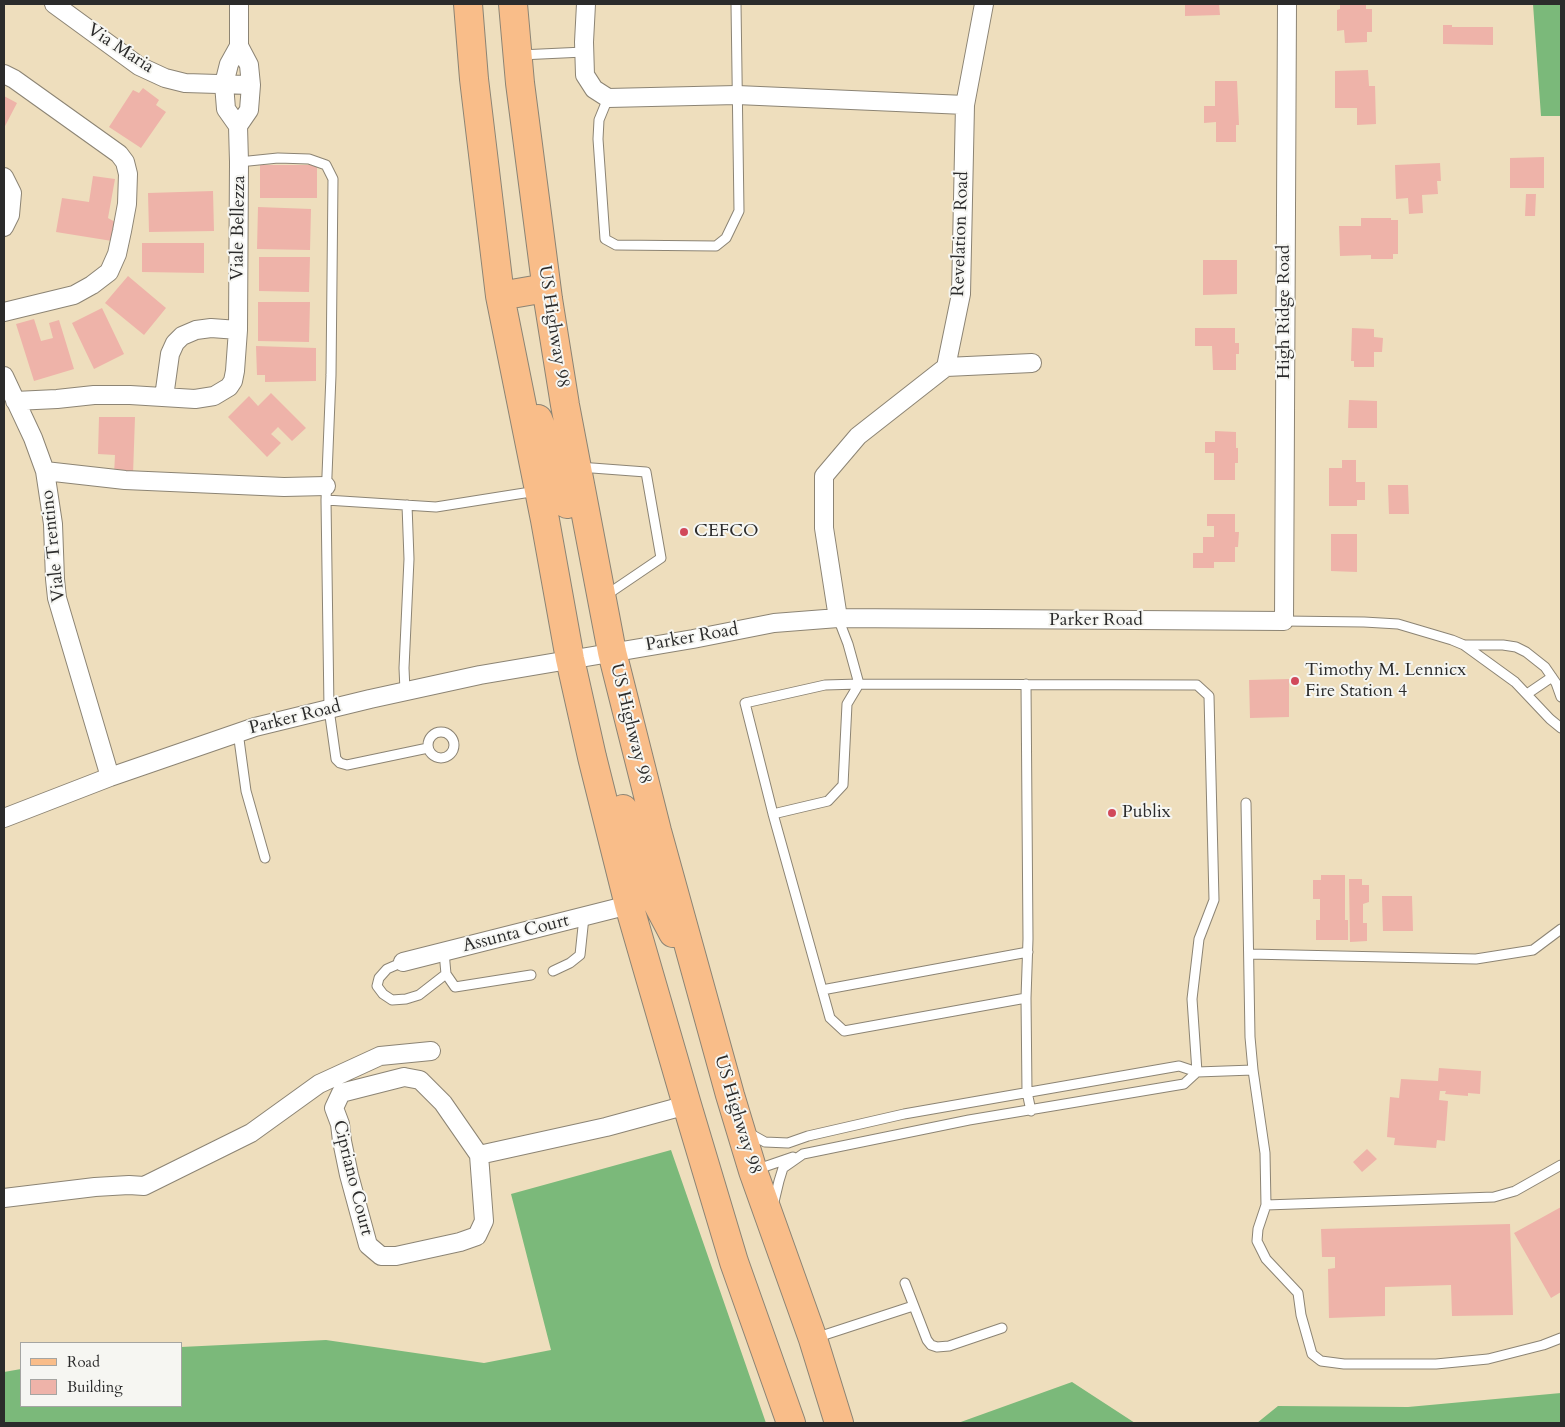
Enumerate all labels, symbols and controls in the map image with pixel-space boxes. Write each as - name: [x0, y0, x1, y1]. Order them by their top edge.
- street label: Via Maria: [83, 20, 157, 78]
- street label: Revelation Road: [948, 171, 974, 297]
- street label: Viale Bellezza: [227, 175, 251, 281]
- street label: High Ridge Road: [1274, 245, 1296, 379]
- street label: US Highway 98: [533, 264, 573, 390]
- street label: Viale Trentino: [37, 489, 71, 603]
- place label: CEFCO: [694, 521, 758, 543]
- marker: CEFCO: [678, 526, 690, 538]
- street label: Parker Road: [1049, 610, 1143, 632]
- street label: Parker Road: [644, 619, 740, 657]
- place label: Timothy M. Lennicx Fire Station 4: [1305, 660, 1466, 702]
- street label: US Highway 98: [605, 661, 655, 787]
- marker: Timothy M. Lennicx Fire Station 4: [1289, 675, 1301, 687]
- street label: Parker Road: [247, 696, 343, 740]
- place label: Publix: [1122, 802, 1171, 824]
- marker: Publix: [1106, 807, 1118, 819]
- street label: Assunta Court: [461, 910, 571, 958]
- street label: US Highway 98: [709, 1053, 765, 1177]
- street label: Cipriano Court: [327, 1118, 377, 1238]
- legend: [20, 1342, 182, 1407]
- text: Road: [67, 1352, 100, 1372]
- text: Building: [67, 1377, 123, 1397]

